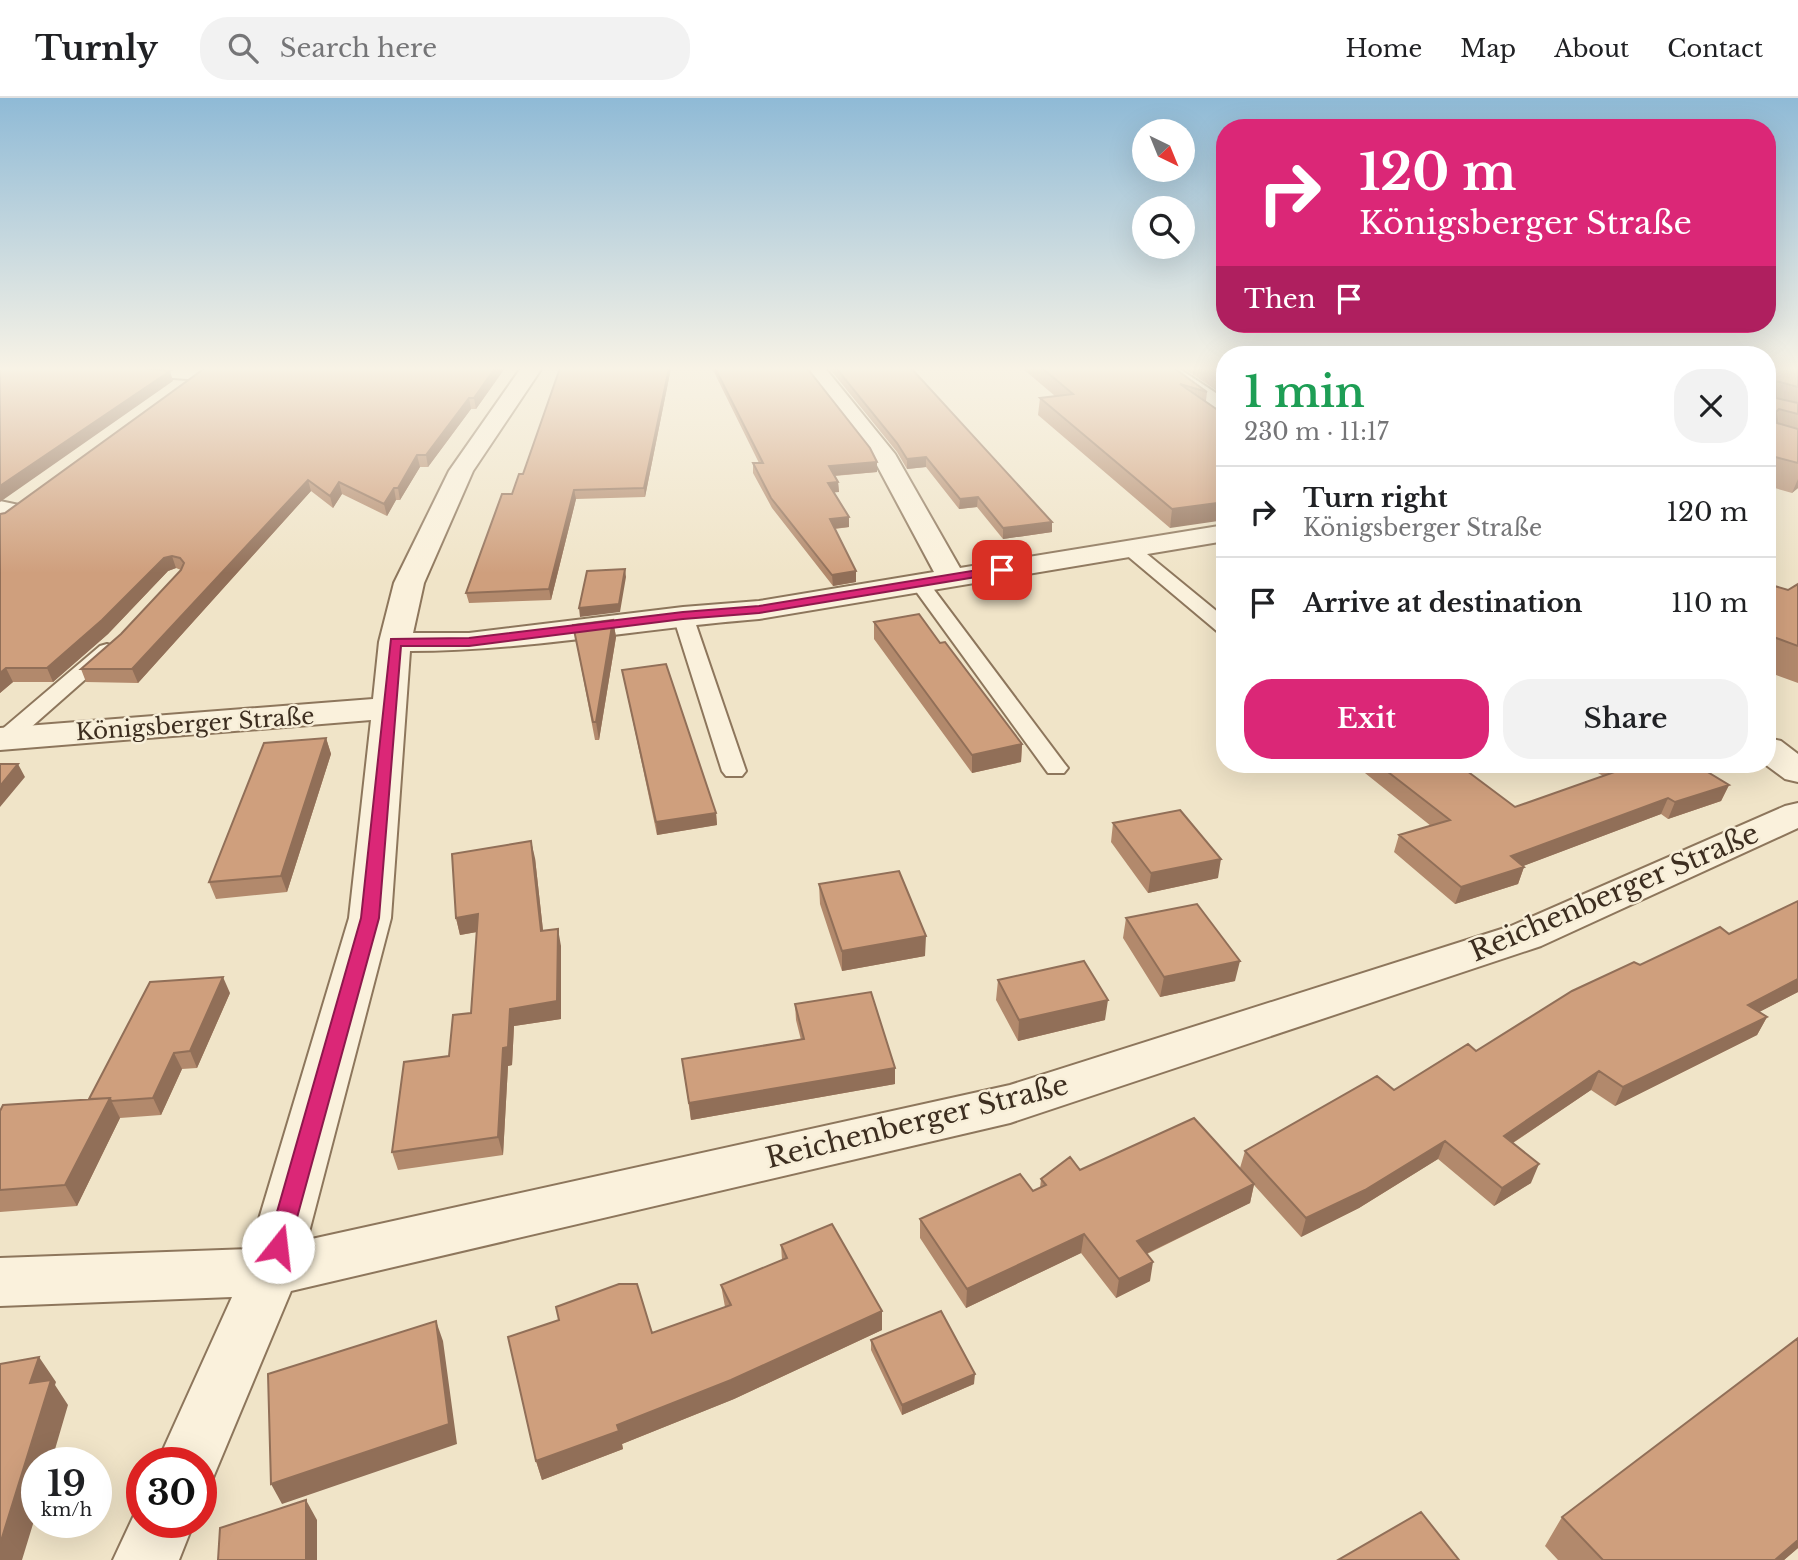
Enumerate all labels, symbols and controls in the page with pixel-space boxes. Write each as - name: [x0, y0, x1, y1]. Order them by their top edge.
- search box: [200, 17, 690, 80]
- text: Turnly: [35, 28, 158, 69]
- icon: search: [224, 29, 262, 67]
- text: Search here: [280, 32, 437, 64]
- text: Home: [1346, 34, 1422, 63]
- text: Map: [1460, 34, 1516, 63]
- text: About: [1554, 34, 1629, 63]
- text: Contact: [1667, 34, 1763, 63]
- north arrow: [1132, 119, 1195, 182]
- map controls: [1132, 119, 1195, 259]
- text: 120 m: [1359, 142, 1517, 203]
- icon: right: [1244, 147, 1335, 238]
- button: search: [1132, 196, 1195, 259]
- text: Königsberger Straße: [1359, 203, 1692, 243]
- icon: arrive: [1330, 280, 1368, 318]
- text: Then: [1244, 283, 1316, 315]
- text: 1 min: [1244, 366, 1365, 418]
- button: close: [1674, 369, 1748, 443]
- text: 230 m · 11:17: [1244, 418, 1389, 446]
- text: Turn right: [1303, 482, 1448, 514]
- icon: right: [1244, 493, 1282, 531]
- text: 120 m: [1666, 496, 1748, 528]
- text: Königsberger Straße: [1303, 514, 1542, 542]
- pin: [972, 540, 1032, 600]
- icon: arrive: [983, 551, 1021, 589]
- icon: arrive: [1244, 584, 1282, 622]
- text: Arrive at destination: [1303, 587, 1583, 619]
- text: 110 m: [1671, 587, 1748, 619]
- button: Exit: [1244, 679, 1489, 759]
- button: Share: [1503, 679, 1748, 759]
- street label: Königsberger Straße: [75, 702, 315, 746]
- street label: Reichenberger Straße: [1464, 816, 1764, 969]
- street label: Reichenberger Straße: [762, 1067, 1072, 1176]
- position arrow: [241, 1210, 315, 1284]
- speed limit sign: 30: [126, 1447, 217, 1538]
- text: 19: [47, 1462, 86, 1505]
- text: km/h: [41, 1499, 92, 1521]

